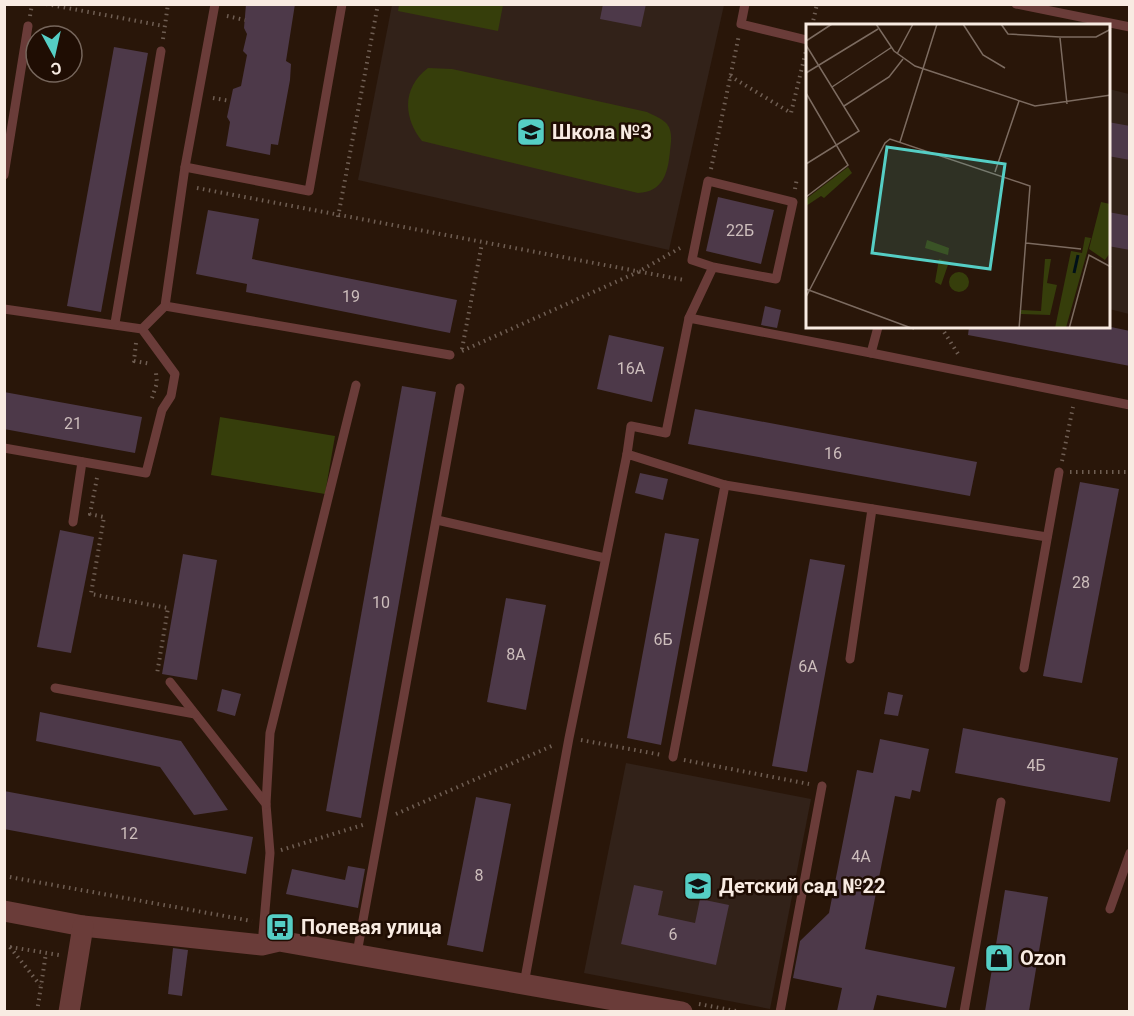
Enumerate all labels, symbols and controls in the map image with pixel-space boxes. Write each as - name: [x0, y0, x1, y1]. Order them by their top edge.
- north arrow: [24, 24, 84, 84]
- inset map: [806, 24, 1110, 328]
- text: С: [50, 58, 63, 78]
- school or university icon: Школа №3: [515, 116, 547, 148]
- place label: Школа №3: [552, 120, 652, 144]
- house number: 22Б: [726, 221, 754, 240]
- house number: 19: [342, 287, 360, 306]
- house number: 16А: [617, 359, 646, 378]
- house number: 21: [64, 414, 82, 433]
- house number: 16: [824, 444, 842, 463]
- house number: 28: [1072, 573, 1090, 592]
- house number: 10: [372, 593, 390, 612]
- house number: 6Б: [653, 630, 673, 649]
- house number: 8А: [506, 645, 526, 664]
- house number: 6А: [798, 657, 818, 676]
- house number: 4Б: [1026, 756, 1046, 775]
- house number: 12: [120, 824, 138, 843]
- house number: 4А: [851, 847, 871, 866]
- house number: 8: [475, 866, 484, 885]
- school or university icon: Детский сад №22: [682, 870, 714, 902]
- place label: Детский сад №22: [719, 874, 885, 898]
- bus stop icon: Полевая улица: [264, 911, 296, 943]
- place label: Полевая улица: [301, 915, 442, 939]
- house number: 6: [669, 925, 678, 944]
- shop icon: Ozon: [983, 942, 1015, 974]
- place label: Ozon: [1020, 946, 1066, 970]

